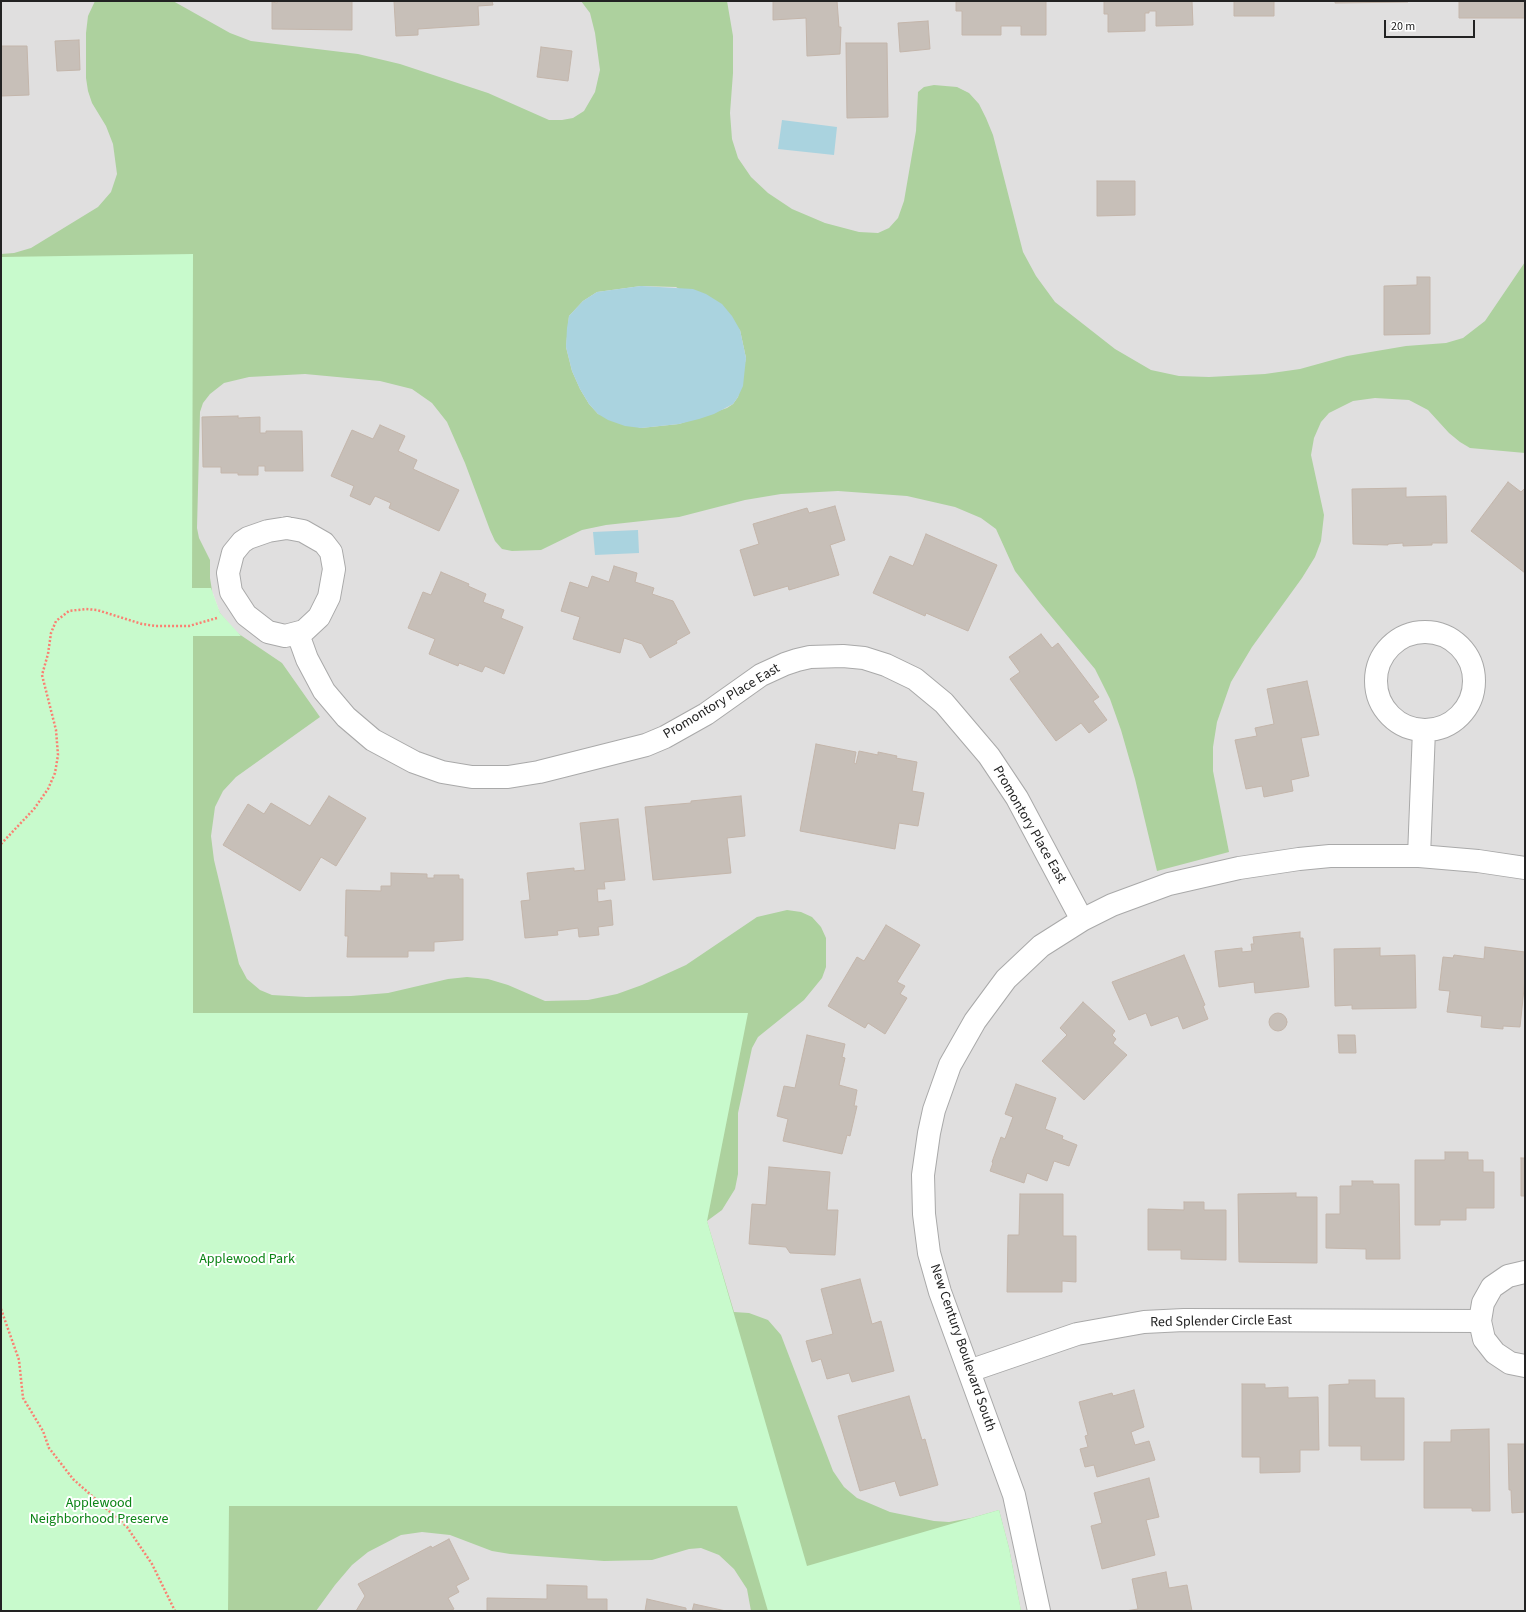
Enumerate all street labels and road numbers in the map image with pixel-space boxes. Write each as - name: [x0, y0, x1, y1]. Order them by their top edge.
- street label: Promontory Place East: [661, 661, 783, 743]
- street label: Promontory Place East: [989, 763, 1069, 887]
- street label: New Century Boulevard South: [925, 1262, 999, 1434]
- street label: Red Splender Circle East: [1150, 1312, 1292, 1332]

